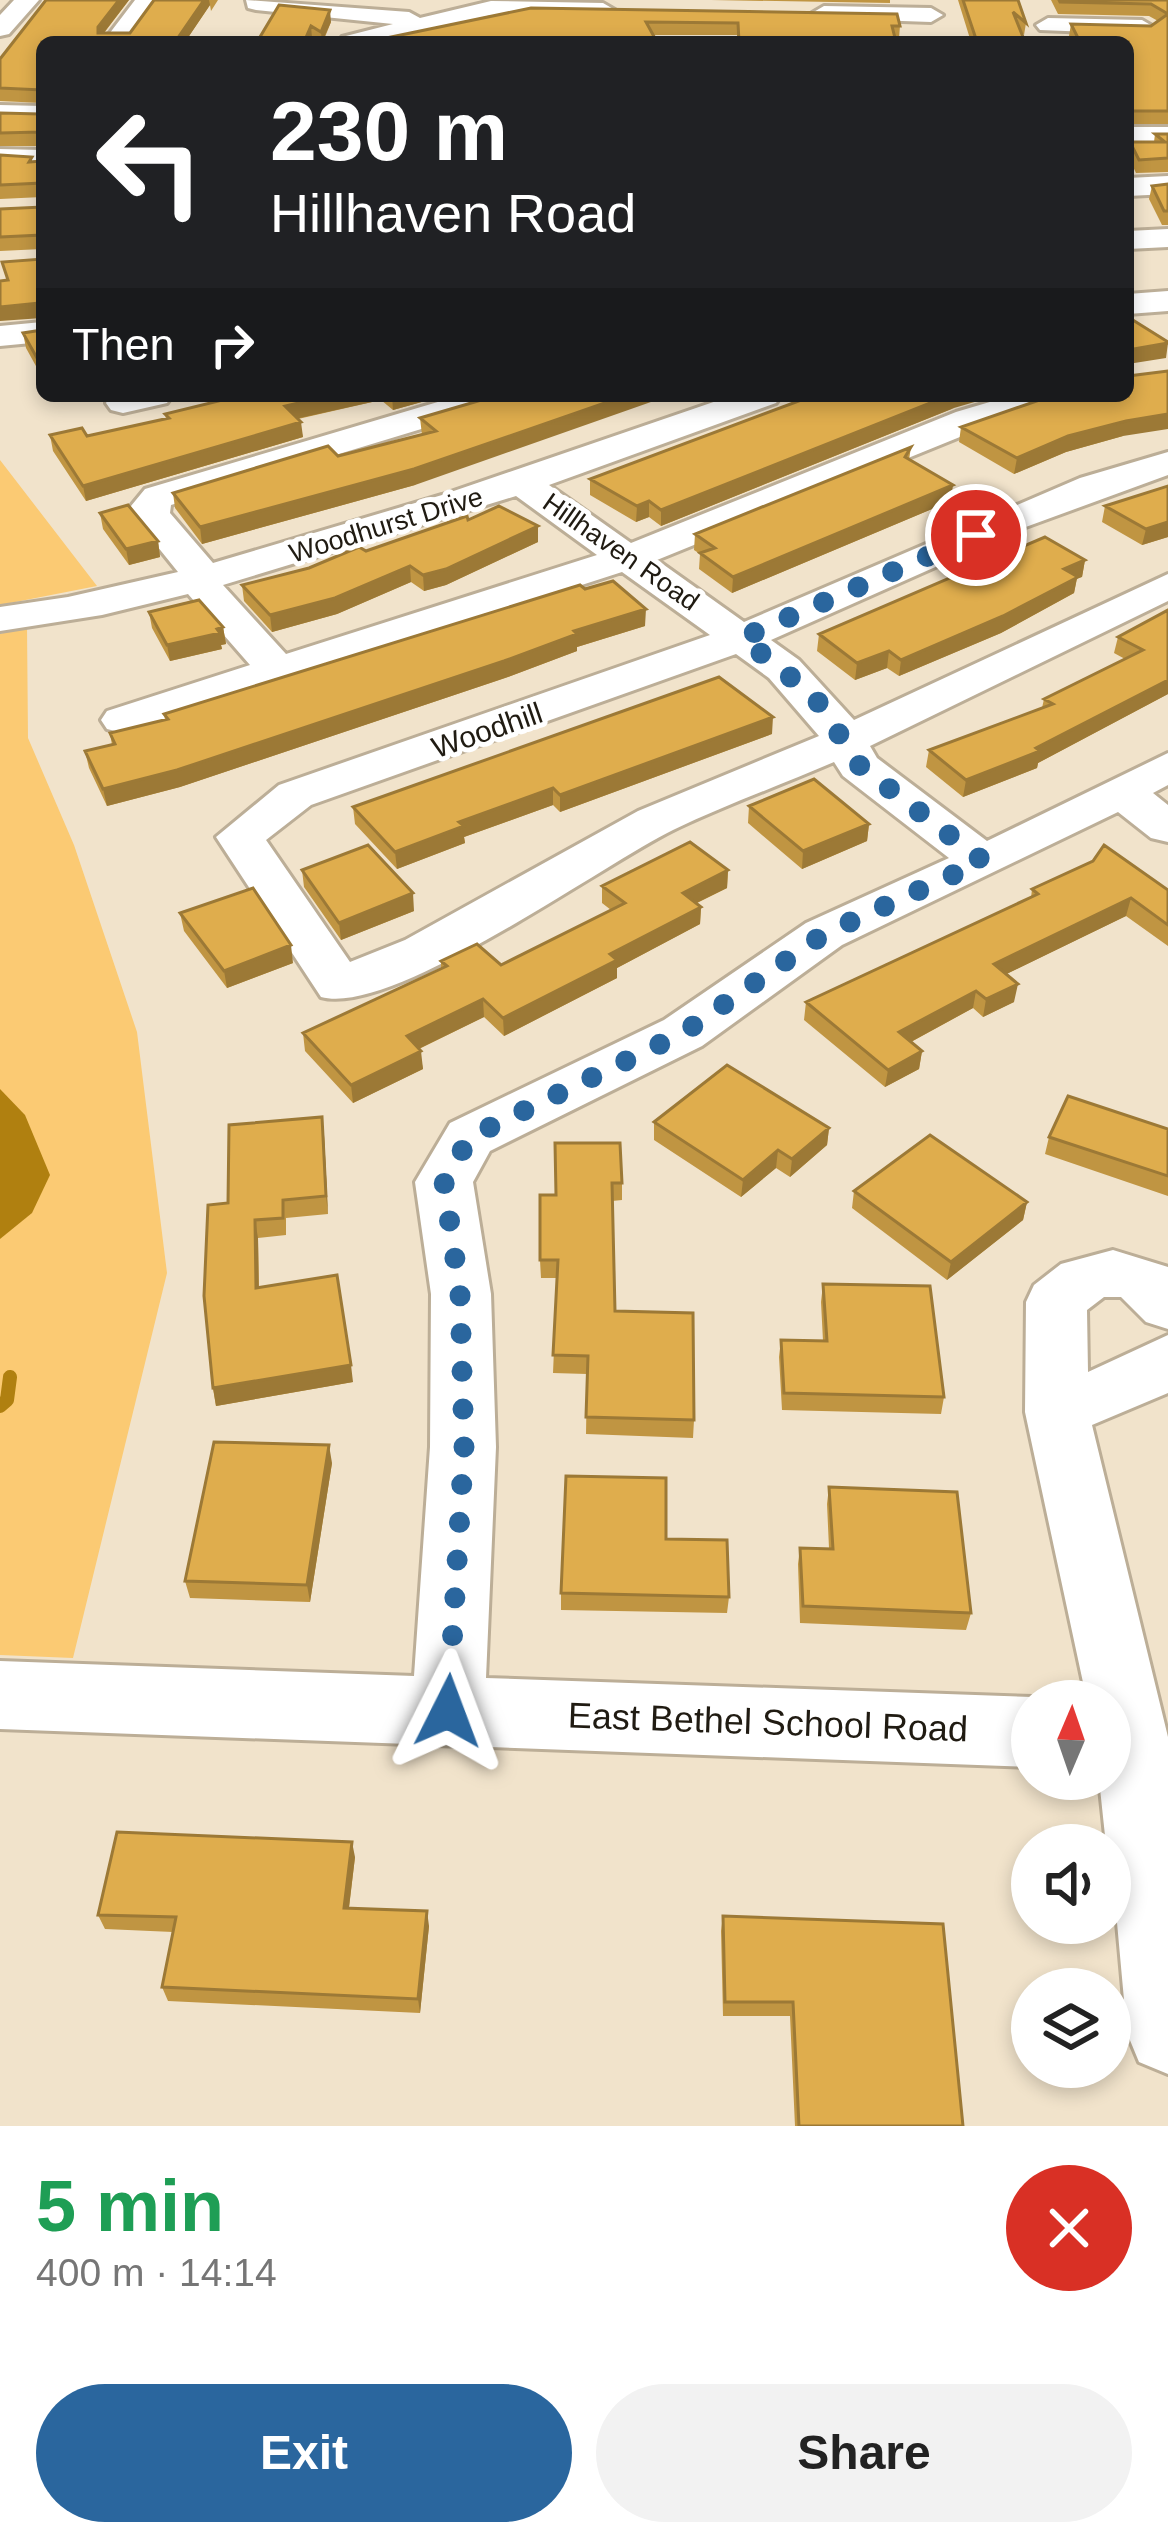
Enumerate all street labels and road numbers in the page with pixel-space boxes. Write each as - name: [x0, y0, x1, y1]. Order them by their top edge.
- street label: Woodhurst Drive: [286, 481, 486, 569]
- street label: Hillhaven Road: [537, 487, 705, 617]
- street label: Woodhill: [427, 696, 547, 764]
- street label: East Bethel School Road: [567, 1695, 969, 1749]

